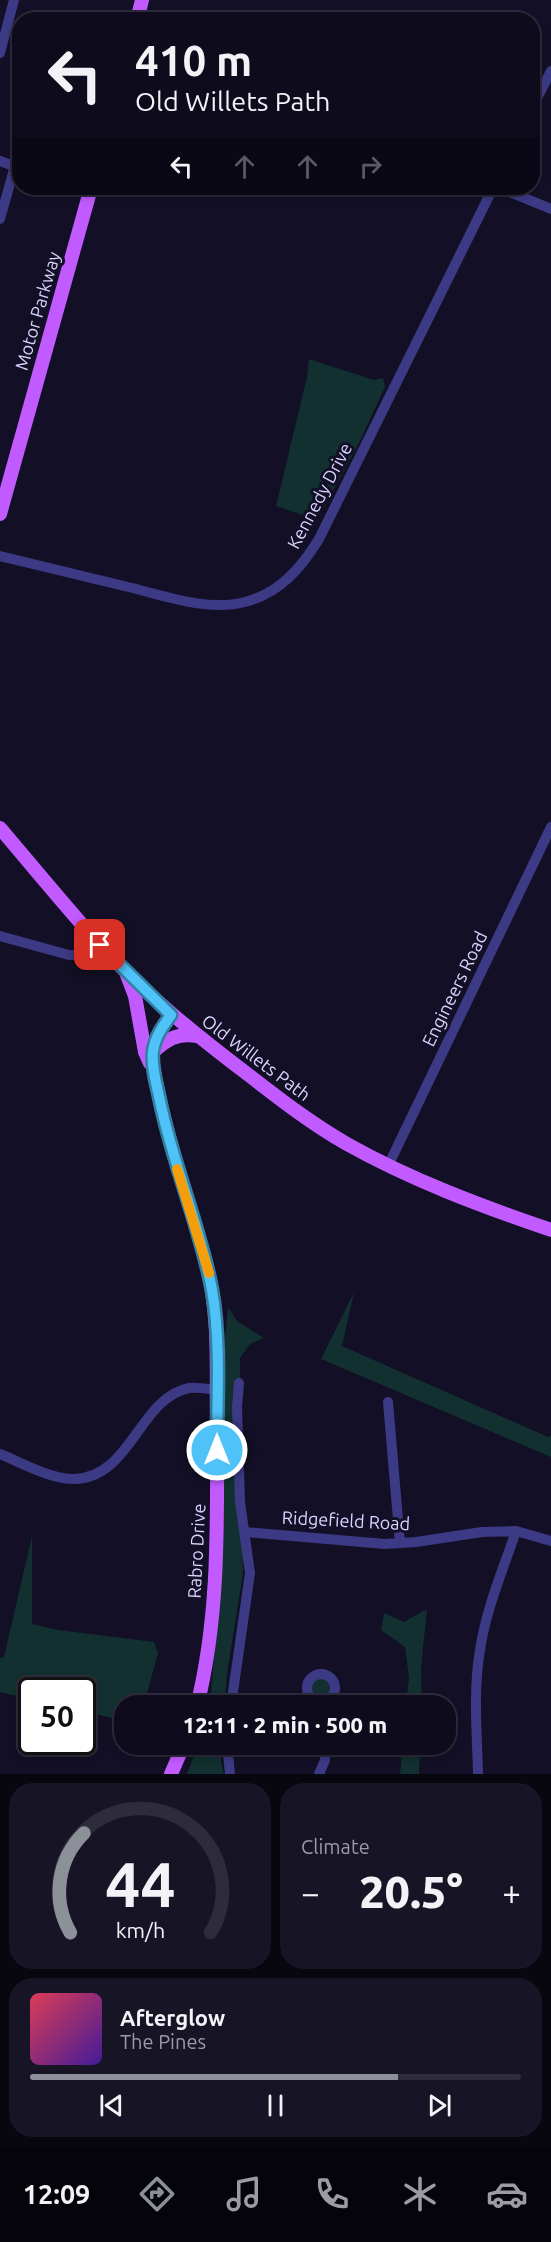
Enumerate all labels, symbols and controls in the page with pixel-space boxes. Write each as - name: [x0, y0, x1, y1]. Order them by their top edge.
- icon: left: [36, 36, 114, 114]
- text: 410 m: [135, 37, 252, 84]
- text: Old Willets Path: [135, 86, 330, 116]
- icon: left: [165, 150, 198, 183]
- icon: ahead: [228, 150, 261, 183]
- icon: ahead: [291, 150, 324, 183]
- icon: right: [354, 150, 387, 183]
- street label: Motor Parkway: [11, 249, 64, 372]
- street label: Kennedy Drive: [283, 439, 355, 552]
- pin: [74, 919, 125, 970]
- icon: arrive: [83, 928, 116, 961]
- street label: Engineers Road: [418, 928, 491, 1049]
- street label: Old Willets Path: [199, 1010, 315, 1104]
- position arrow: [185, 1418, 249, 1482]
- street label: Rabro Drive: [184, 1503, 208, 1599]
- street label: Ridgefield Road: [281, 1507, 411, 1533]
- speed limit sign: 50: [18, 1677, 96, 1755]
- text: 12:11 · 2 min · 500 m: [183, 1712, 387, 1737]
- text: Climate: [301, 1835, 370, 1858]
- text: 44: [105, 1849, 175, 1919]
- text: 20.5°: [359, 1866, 463, 1917]
- text: −: [301, 1874, 320, 1911]
- text: +: [502, 1874, 521, 1911]
- text: km/h: [115, 1918, 165, 1942]
- text: Afterglow: [120, 2005, 225, 2030]
- text: The Pines: [120, 2030, 206, 2053]
- icon: previous: [95, 2089, 128, 2122]
- icon: pause: [259, 2089, 292, 2122]
- icon: next: [423, 2089, 456, 2122]
- icon: directions: [136, 2173, 178, 2215]
- icon: music: [223, 2173, 265, 2215]
- icon: phone: [311, 2173, 353, 2215]
- icon: climate: [399, 2173, 441, 2215]
- icon: car: [486, 2173, 528, 2215]
- text: 12:09: [23, 2179, 90, 2209]

